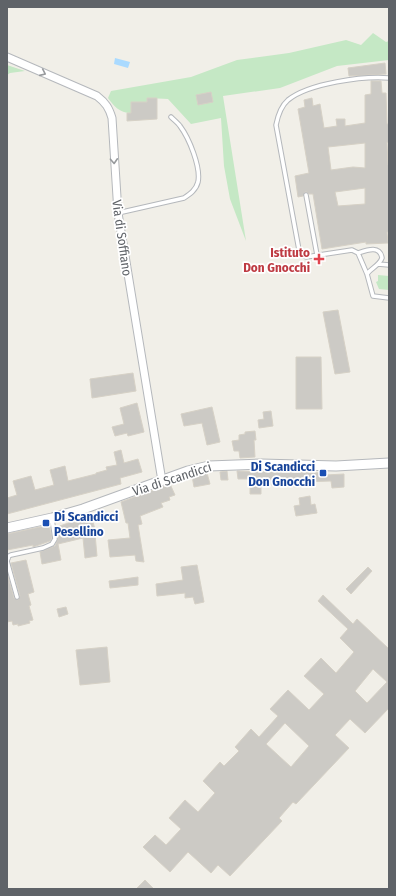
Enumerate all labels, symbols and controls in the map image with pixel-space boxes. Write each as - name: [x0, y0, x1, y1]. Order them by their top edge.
- one-way arrow: [38, 68, 46, 76]
- one-way arrow: [110, 158, 119, 164]
- street label: Via di Soffiano: [109, 199, 135, 277]
- place label: Istituto Don Gnocchi: [243, 245, 310, 275]
- marker: Istituto Don Gnocchi: [313, 253, 325, 265]
- street label: Via di Scandicci: [131, 459, 213, 499]
- place label: Di Scandicci Don Gnocchi: [248, 459, 315, 489]
- marker: Di Scandicci Don Gnocchi: [318, 468, 328, 478]
- place label: Di Scandicci Pesellino: [54, 509, 118, 539]
- marker: Di Scandicci Pesellino: [41, 518, 51, 528]

